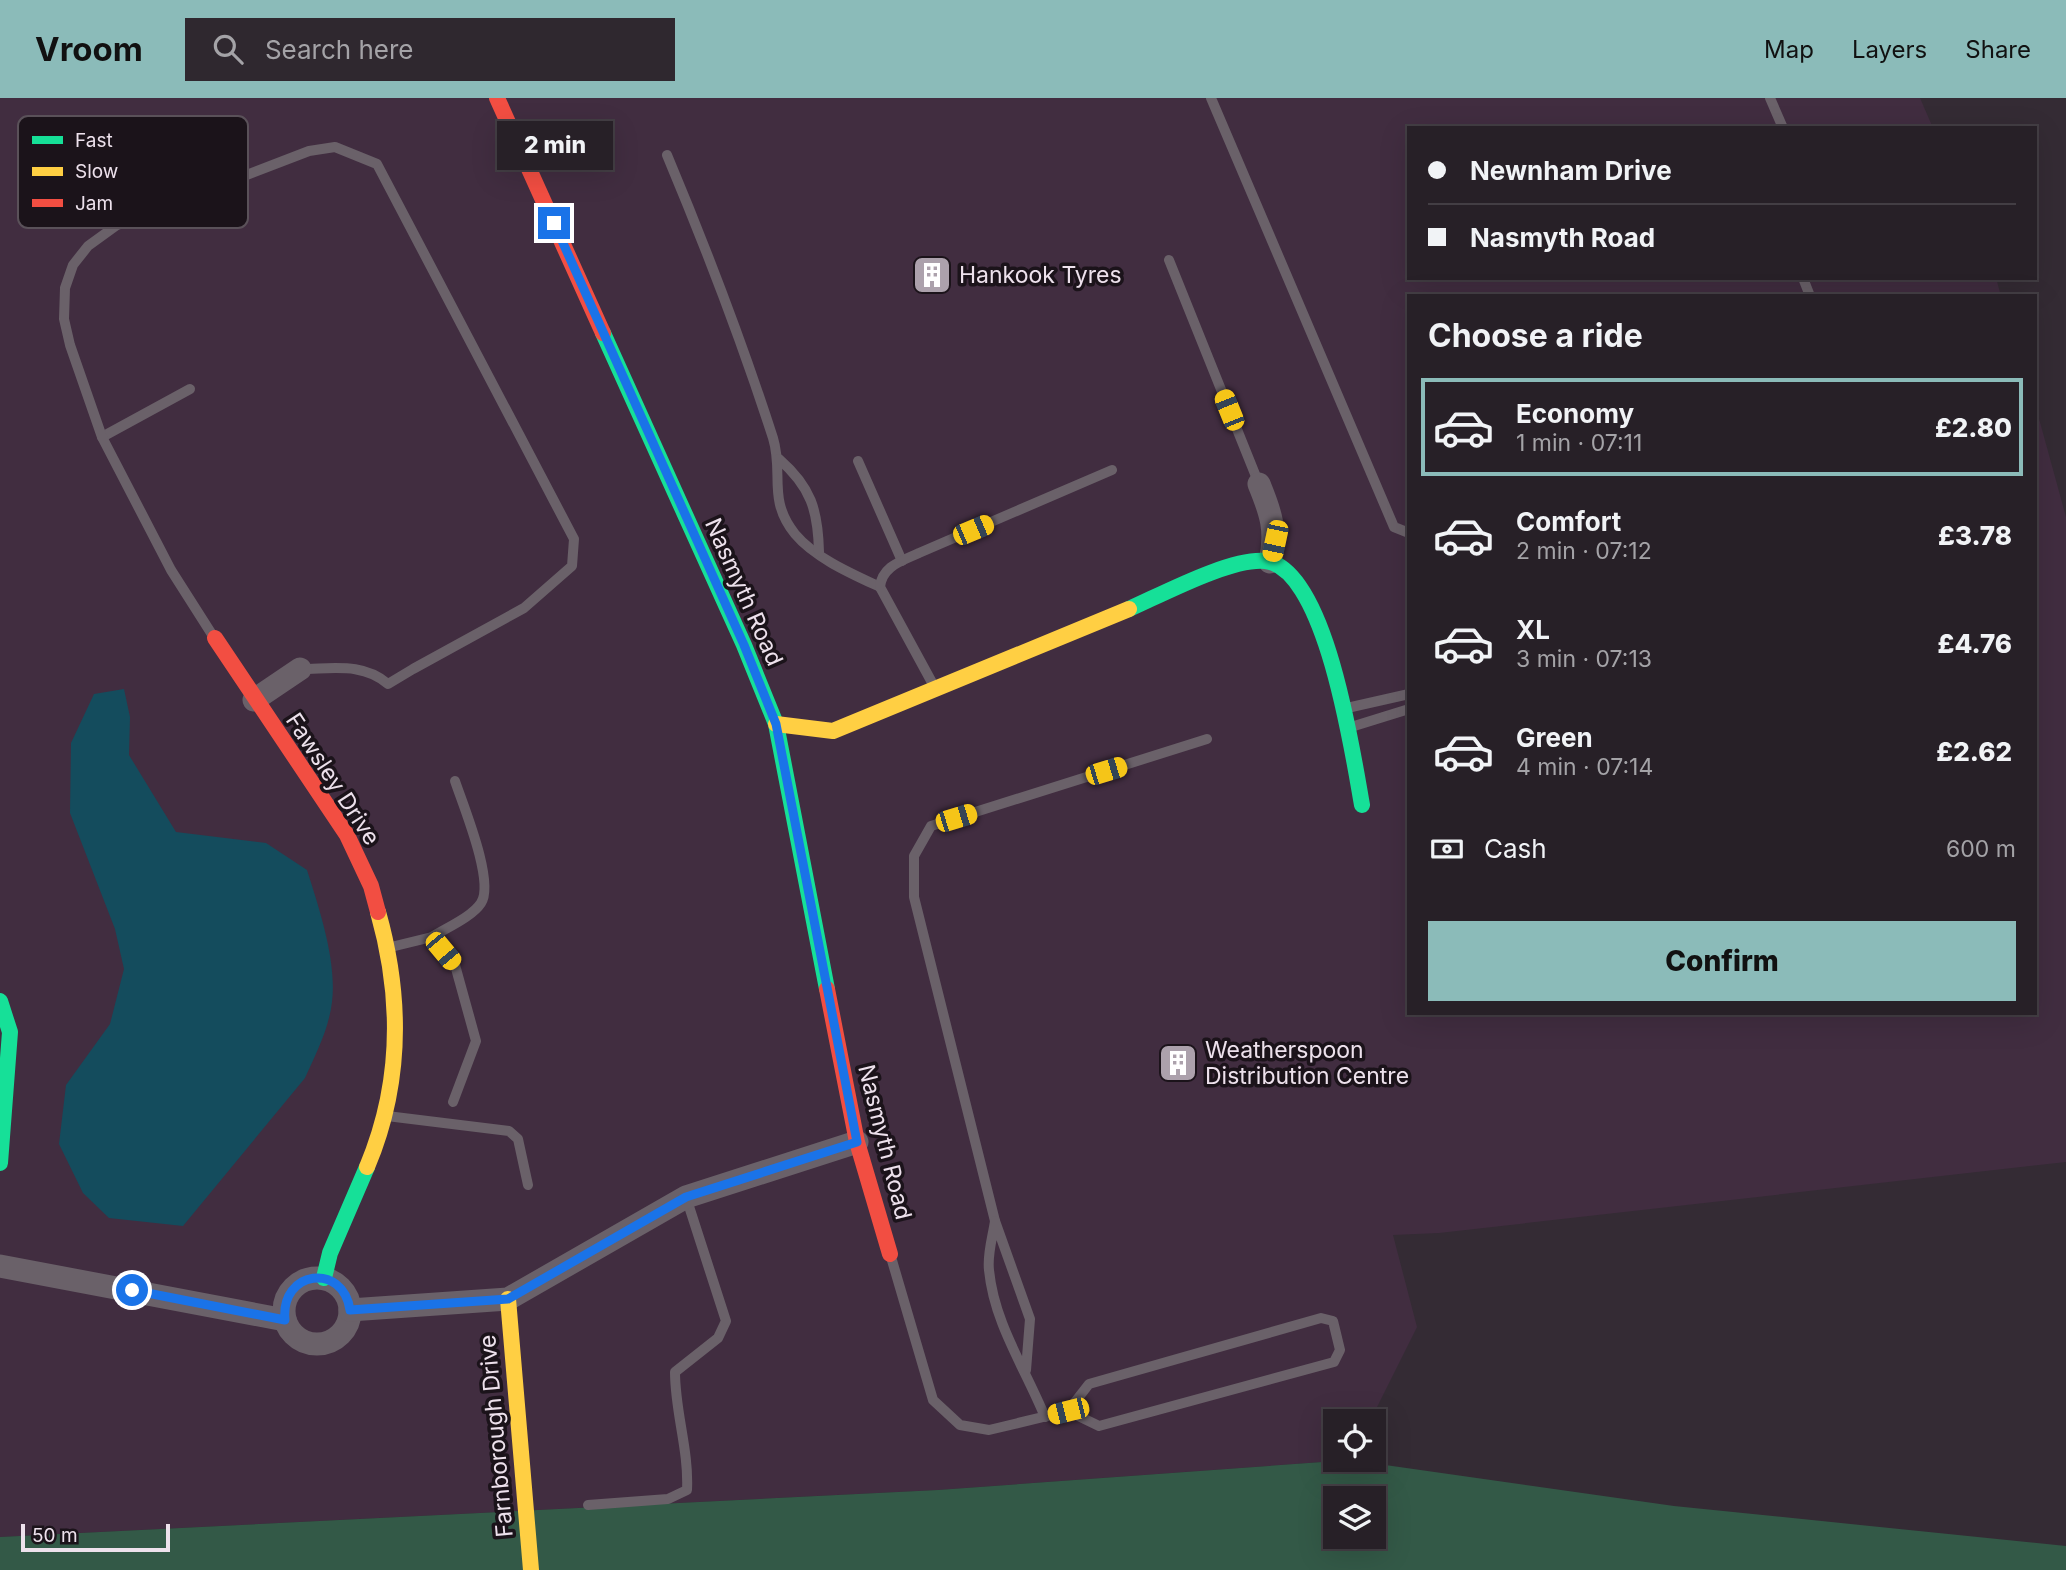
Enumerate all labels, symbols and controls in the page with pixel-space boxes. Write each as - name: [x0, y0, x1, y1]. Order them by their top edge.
- search box: [185, 18, 675, 81]
- text: Vroom: [35, 29, 143, 69]
- icon: search: [209, 30, 247, 68]
- text: Search here: [265, 34, 414, 65]
- text: Map: [1764, 35, 1814, 64]
- text: Layers: [1852, 35, 1927, 64]
- text: Share: [1965, 35, 2031, 64]
- legend: [18, 116, 248, 228]
- callout: 2 min: [496, 122, 612, 170]
- text: Fast: [75, 129, 113, 152]
- text: 2 min: [524, 131, 586, 159]
- text: Newnham Drive: [1470, 155, 1672, 186]
- text: Slow: [75, 160, 118, 183]
- text: Jam: [75, 192, 113, 215]
- route end: [538, 207, 570, 239]
- text: Nasmyth Road: [1470, 222, 1655, 253]
- building icon: Hankook Tyres: [911, 254, 953, 296]
- place label: Hankook Tyres: [959, 261, 1122, 289]
- text: Choose a ride: [1428, 316, 1643, 355]
- car: [1212, 387, 1247, 433]
- icon: car: [1432, 396, 1495, 459]
- text: Economy: [1516, 398, 1634, 429]
- text: £2.80: [1935, 412, 2012, 443]
- text: 1 min · 07:11: [1516, 429, 1642, 457]
- icon: car: [1432, 504, 1495, 567]
- text: Comfort: [1516, 506, 1621, 537]
- car: [950, 512, 997, 548]
- street label: Nasmyth Road: [699, 514, 789, 670]
- car: [1261, 518, 1290, 564]
- text: £3.78: [1938, 520, 2012, 551]
- text: 2 min · 07:12: [1516, 537, 1652, 565]
- icon: car: [1432, 612, 1495, 675]
- text: XL: [1516, 614, 1550, 645]
- text: £4.76: [1938, 628, 2012, 659]
- text: 3 min · 07:13: [1516, 645, 1652, 673]
- street label: Fawsley Drive: [280, 708, 386, 850]
- icon: car: [1432, 720, 1495, 783]
- text: Green: [1516, 722, 1593, 753]
- text: £2.62: [1936, 736, 2012, 767]
- text: 4 min · 07:14: [1516, 753, 1653, 781]
- car: [1083, 755, 1130, 787]
- car: [933, 802, 980, 834]
- icon: cash: [1428, 830, 1466, 868]
- text: Cash: [1484, 833, 1547, 864]
- text: 600 m: [1946, 835, 2016, 863]
- button: Confirm: [1428, 921, 2016, 1001]
- car: [422, 928, 465, 974]
- place label: Weatherspoon Distribution Centre: [1205, 1036, 1409, 1090]
- building icon: Weatherspoon Distribution Centre: [1157, 1042, 1199, 1084]
- street label: Nasmyth Road: [852, 1062, 918, 1222]
- route start: [116, 1274, 148, 1306]
- street label: Farnborough Drive: [473, 1334, 519, 1538]
- car: [1046, 1396, 1091, 1426]
- map controls: [1323, 1409, 1386, 1549]
- button: locate: [1323, 1409, 1386, 1472]
- button: layers: [1323, 1486, 1386, 1549]
- scale bar: [21, 1521, 170, 1553]
- text: 50 m: [32, 1524, 78, 1547]

